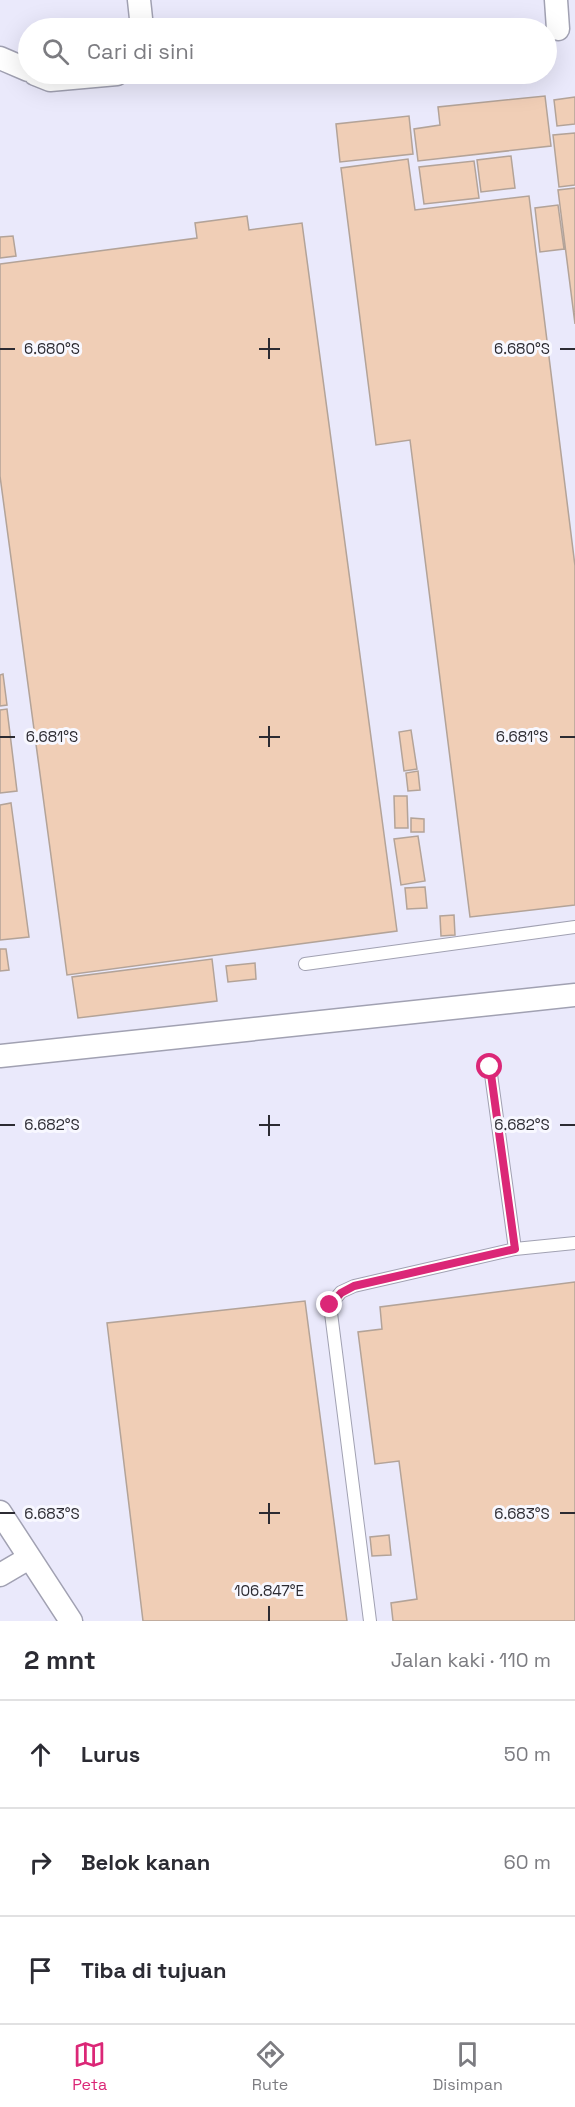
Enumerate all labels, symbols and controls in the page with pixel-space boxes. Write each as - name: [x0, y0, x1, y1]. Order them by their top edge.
- search box: [18, 18, 557, 84]
- icon: search: [39, 35, 72, 68]
- text: Cari di sini: [87, 37, 194, 65]
- text: 6.680°S: [24, 339, 80, 358]
- text: 6.680°S: [494, 339, 550, 358]
- text: 6.681°S: [26, 727, 78, 746]
- text: 6.681°S: [496, 727, 548, 746]
- route start: [476, 1053, 502, 1079]
- text: 6.682°S: [24, 1115, 80, 1134]
- text: 6.682°S: [494, 1115, 550, 1134]
- route end: [316, 1291, 342, 1317]
- text: 6.683°S: [24, 1504, 80, 1523]
- text: 6.683°S: [494, 1504, 550, 1523]
- text: 106.847°E: [234, 1581, 304, 1600]
- text: 2 mnt: [24, 1643, 96, 1677]
- text: Jalan kaki · 110 m: [391, 1647, 551, 1673]
- icon: ahead: [24, 1738, 57, 1771]
- text: Lurus: [81, 1740, 140, 1768]
- text: 50 m: [504, 1741, 551, 1767]
- icon: right: [24, 1846, 57, 1879]
- text: Belok kanan: [81, 1848, 210, 1876]
- text: 60 m: [504, 1849, 551, 1875]
- icon: arrive: [24, 1954, 57, 1987]
- text: Tiba di tujuan: [81, 1956, 227, 1984]
- tab: Peta: [72, 2038, 107, 2095]
- tab: Rute: [252, 2038, 288, 2095]
- tab: Disimpan: [433, 2038, 503, 2095]

